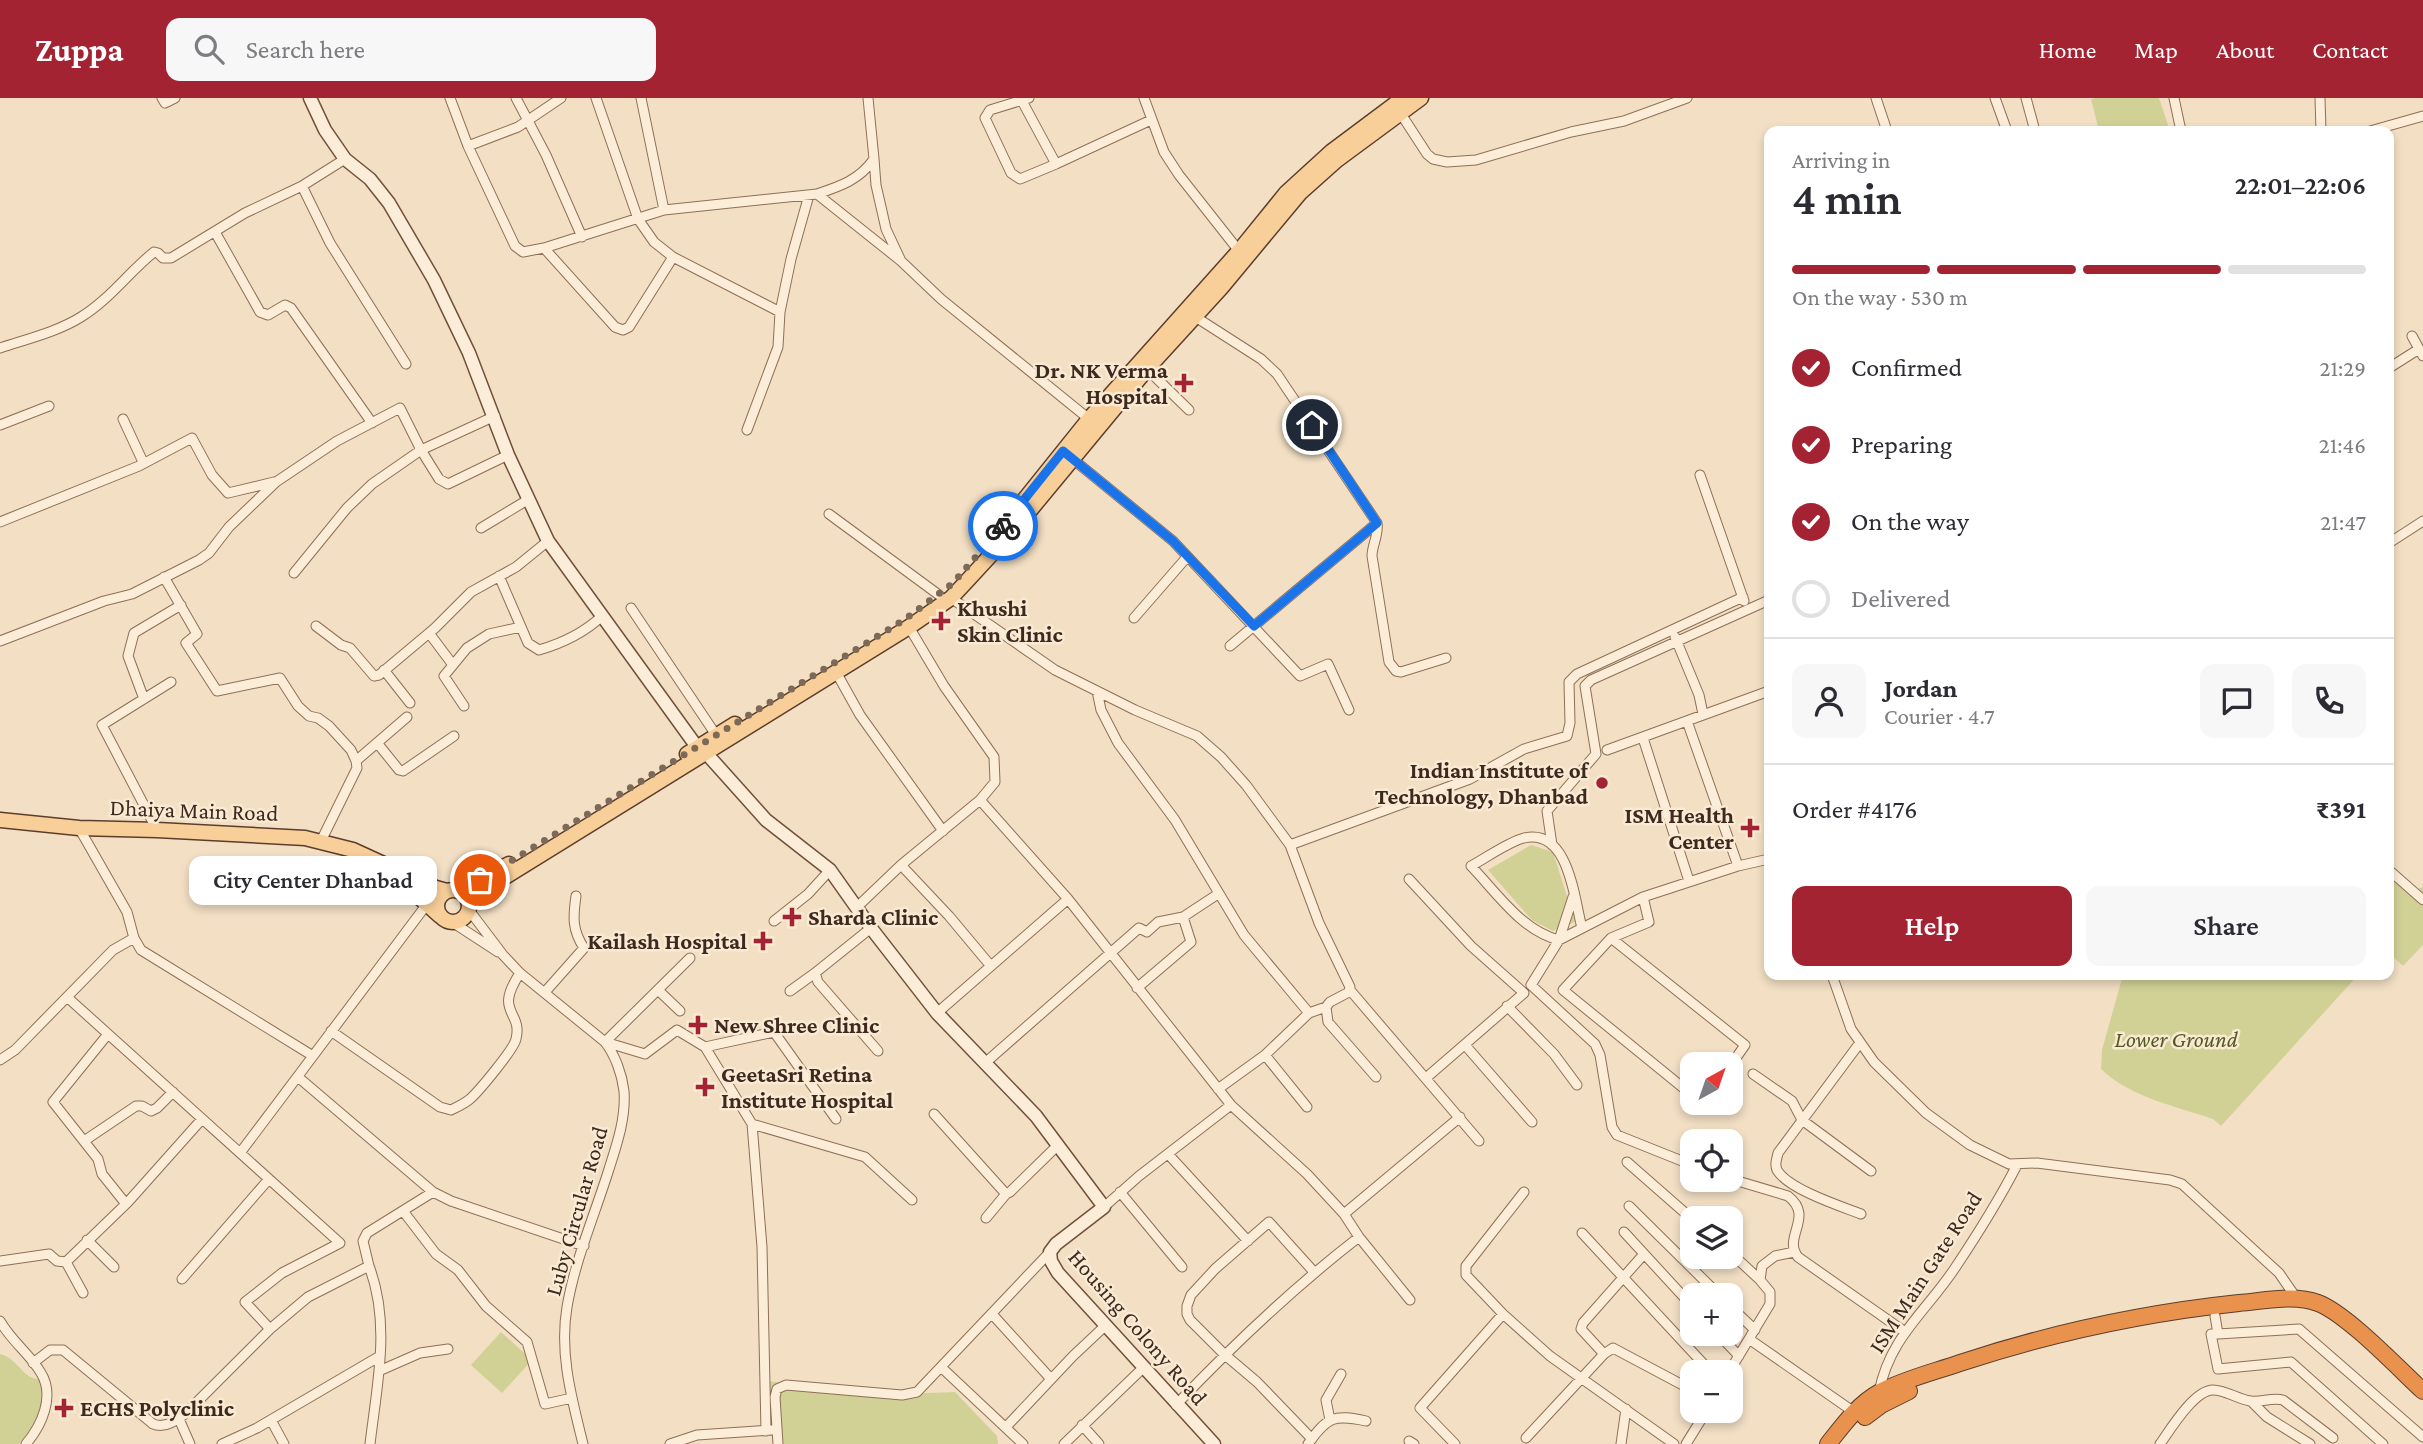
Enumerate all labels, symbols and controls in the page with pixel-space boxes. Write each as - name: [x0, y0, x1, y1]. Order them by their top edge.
- search box: [166, 18, 656, 81]
- icon: search: [190, 30, 228, 68]
- text: Zuppa: [35, 31, 124, 68]
- text: Search here: [246, 35, 365, 64]
- text: Home: [2039, 36, 2096, 63]
- text: Map: [2134, 36, 2178, 63]
- text: About: [2216, 36, 2274, 63]
- text: Contact: [2312, 36, 2388, 63]
- text: Arriving in: [1792, 147, 1890, 173]
- text: 22:01–22:06: [2235, 171, 2366, 200]
- text: 4 min: [1792, 173, 1902, 224]
- text: On the way · 530 m: [1792, 284, 1968, 310]
- icon: check: [1792, 349, 1830, 387]
- text: Confirmed: [1851, 353, 1962, 382]
- text: 21:29: [2320, 355, 2366, 381]
- place label: Dr. NK Verma Hospital: [1035, 357, 1169, 409]
- marker: Dr. NK Verma Hospital: [1174, 373, 1194, 393]
- pin: [1282, 395, 1342, 455]
- icon: home: [1293, 406, 1331, 444]
- icon: check: [1792, 426, 1830, 464]
- text: Preparing: [1851, 430, 1952, 459]
- text: 21:46: [2319, 432, 2366, 458]
- courier: [968, 491, 1038, 561]
- icon: check: [1792, 503, 1830, 541]
- icon: bike: [984, 507, 1022, 545]
- text: On the way: [1851, 507, 1969, 536]
- text: 21:47: [2320, 509, 2366, 535]
- text: Delivered: [1851, 584, 1950, 613]
- place label: Khushi Skin Clinic: [957, 595, 1064, 647]
- marker: Khushi Skin Clinic: [931, 611, 951, 631]
- button: person: [1792, 664, 1866, 738]
- button: chat: [2200, 664, 2274, 738]
- button: phone: [2292, 664, 2366, 738]
- text: Jordan: [1884, 674, 1958, 703]
- text: Courier · 4.7: [1884, 703, 1995, 729]
- place label: Indian Institute of Technology, Dhanbad: [1375, 757, 1590, 809]
- marker: Indian Institute of Technology, Dhanbad: [1594, 775, 1610, 791]
- street label: Dhaiya Main Road: [109, 794, 279, 826]
- text: Order #4176: [1792, 795, 1918, 824]
- text: ₹391: [2316, 795, 2366, 824]
- place label: ISM Health Center: [1624, 802, 1734, 854]
- marker: ISM Health Center: [1740, 818, 1760, 838]
- pin: [450, 850, 510, 910]
- callout: City Center Dhanbad: [190, 856, 438, 904]
- icon: bag: [461, 861, 499, 899]
- text: City Center Dhanbad: [213, 867, 413, 893]
- button: Help: [1792, 886, 2072, 966]
- button: Share: [2086, 886, 2366, 966]
- place label: Sharda Clinic: [808, 904, 939, 930]
- marker: Sharda Clinic: [782, 907, 802, 927]
- place label: Kailash Hospital: [587, 928, 747, 954]
- marker: Kailash Hospital: [753, 931, 773, 951]
- place label: New Shree Clinic: [714, 1012, 880, 1038]
- marker: New Shree Clinic: [688, 1015, 708, 1035]
- park label: Lower Ground: [2115, 1026, 2239, 1052]
- north arrow: [1680, 1052, 1743, 1115]
- map controls: [1680, 1052, 1743, 1423]
- place label: GeetaSri Retina Institute Hospital: [721, 1061, 894, 1113]
- marker: GeetaSri Retina Institute Hospital: [695, 1077, 715, 1097]
- street label: Luby Circular Road: [539, 1123, 613, 1299]
- button: locate: [1680, 1129, 1743, 1192]
- street label: ISM Main Gate Road: [1863, 1186, 1987, 1358]
- button: layers: [1680, 1206, 1743, 1269]
- street label: Housing Colony Road: [1063, 1244, 1213, 1410]
- button: +: [1680, 1283, 1743, 1346]
- button: −: [1680, 1360, 1743, 1423]
- place label: ECHS Polyclinic: [80, 1395, 235, 1421]
- marker: ECHS Polyclinic: [54, 1398, 74, 1418]

